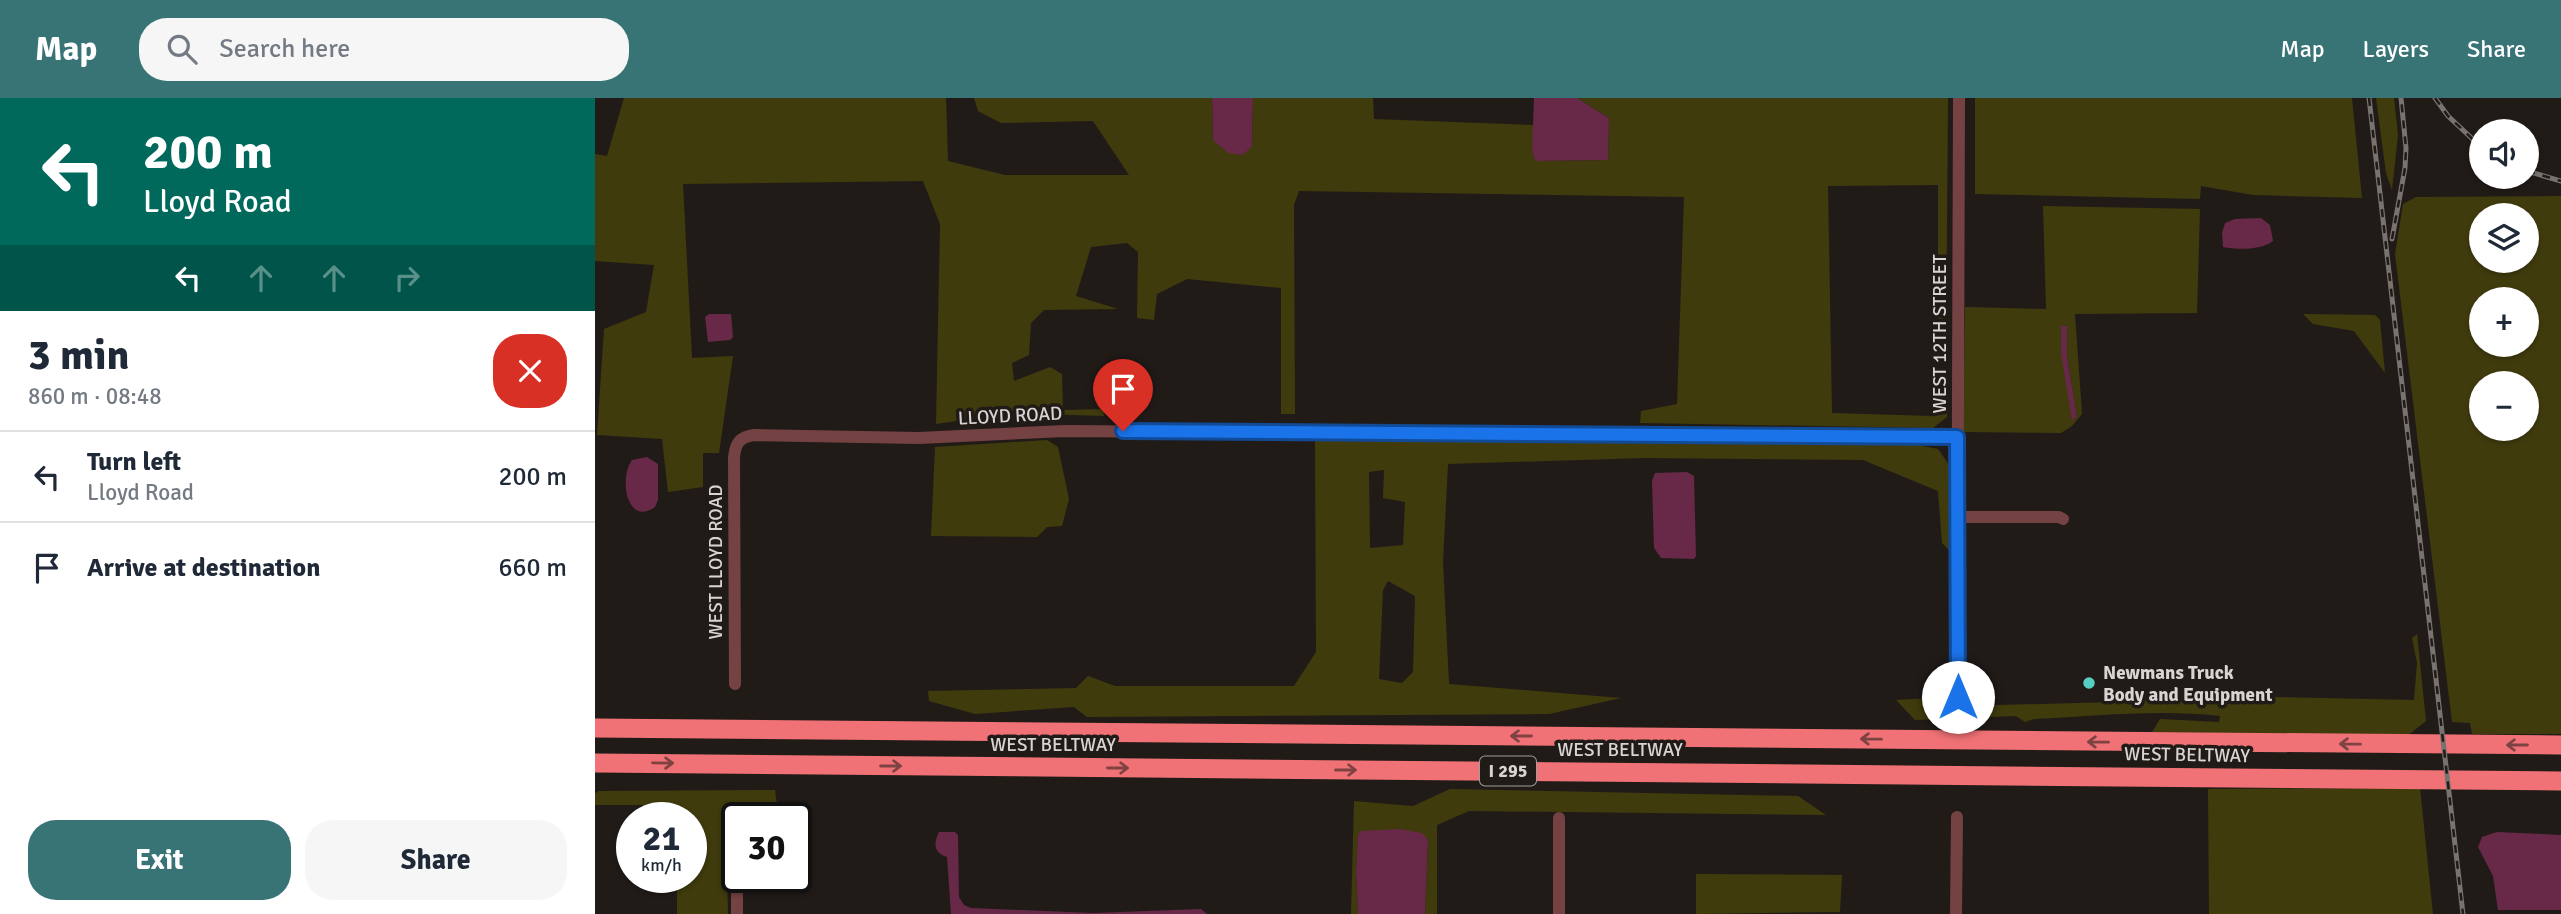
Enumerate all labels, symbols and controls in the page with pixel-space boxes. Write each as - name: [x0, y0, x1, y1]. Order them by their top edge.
- search box: [139, 18, 629, 81]
- text: Map: [35, 29, 97, 70]
- icon: search: [163, 30, 201, 68]
- text: Search here: [219, 33, 350, 65]
- text: Map: [2280, 34, 2325, 64]
- text: Layers: [2363, 34, 2429, 64]
- text: Share: [2467, 34, 2526, 64]
- map controls: [2469, 119, 2539, 441]
- button: sound: [2469, 119, 2539, 189]
- text: 200 m: [143, 122, 273, 182]
- icon: left: [28, 126, 119, 217]
- text: Lloyd Road: [143, 182, 292, 221]
- button: layers: [2469, 203, 2539, 273]
- street label: WEST 12TH STREET: [1928, 254, 1952, 414]
- icon: left: [169, 259, 207, 297]
- icon: ahead: [242, 259, 280, 297]
- icon: ahead: [315, 259, 353, 297]
- icon: right: [388, 259, 426, 297]
- button: +: [2469, 287, 2539, 357]
- text: 3 min: [28, 330, 129, 381]
- button: close: [493, 334, 567, 408]
- pin: [1093, 359, 1153, 431]
- icon: arrive: [1104, 370, 1142, 408]
- button: −: [2469, 371, 2539, 441]
- text: 860 m · 08:48: [28, 382, 162, 411]
- street label: LLOYD ROAD: [957, 401, 1063, 431]
- text: Turn left: [87, 446, 181, 478]
- icon: left: [28, 458, 66, 496]
- text: 200 m: [498, 461, 567, 493]
- text: Lloyd Road: [87, 478, 194, 507]
- street label: WEST LLOYD ROAD: [704, 484, 728, 640]
- icon: arrive: [28, 549, 66, 587]
- text: Arrive at destination: [87, 552, 320, 584]
- text: 660 m: [498, 552, 567, 584]
- position arrow: [1921, 660, 1995, 734]
- place label: Newmans Truck Body and Equipment: [2103, 661, 2273, 707]
- marker: Newmans Truck Body and Equipment: [2081, 675, 2097, 691]
- one-way arrow: [1509, 729, 1532, 743]
- street label: WEST BELTWAY: [990, 733, 1116, 757]
- one-way arrow: [1859, 733, 1882, 746]
- one-way arrow: [2087, 735, 2110, 749]
- street label: WEST BELTWAY: [1557, 738, 1683, 762]
- one-way arrow: [2339, 738, 2362, 751]
- one-way arrow: [2505, 738, 2528, 752]
- street label: WEST BELTWAY: [2124, 742, 2250, 768]
- road number: I 295: [1480, 756, 1536, 786]
- one-way arrow: [651, 757, 674, 770]
- one-way arrow: [879, 759, 902, 772]
- one-way arrow: [1106, 761, 1129, 774]
- one-way arrow: [1334, 763, 1357, 776]
- speed limit sign: 30: [721, 802, 812, 893]
- text: 21: [643, 817, 680, 860]
- button: Exit: [28, 820, 291, 900]
- button: Share: [305, 820, 567, 900]
- text: km/h: [641, 854, 682, 876]

